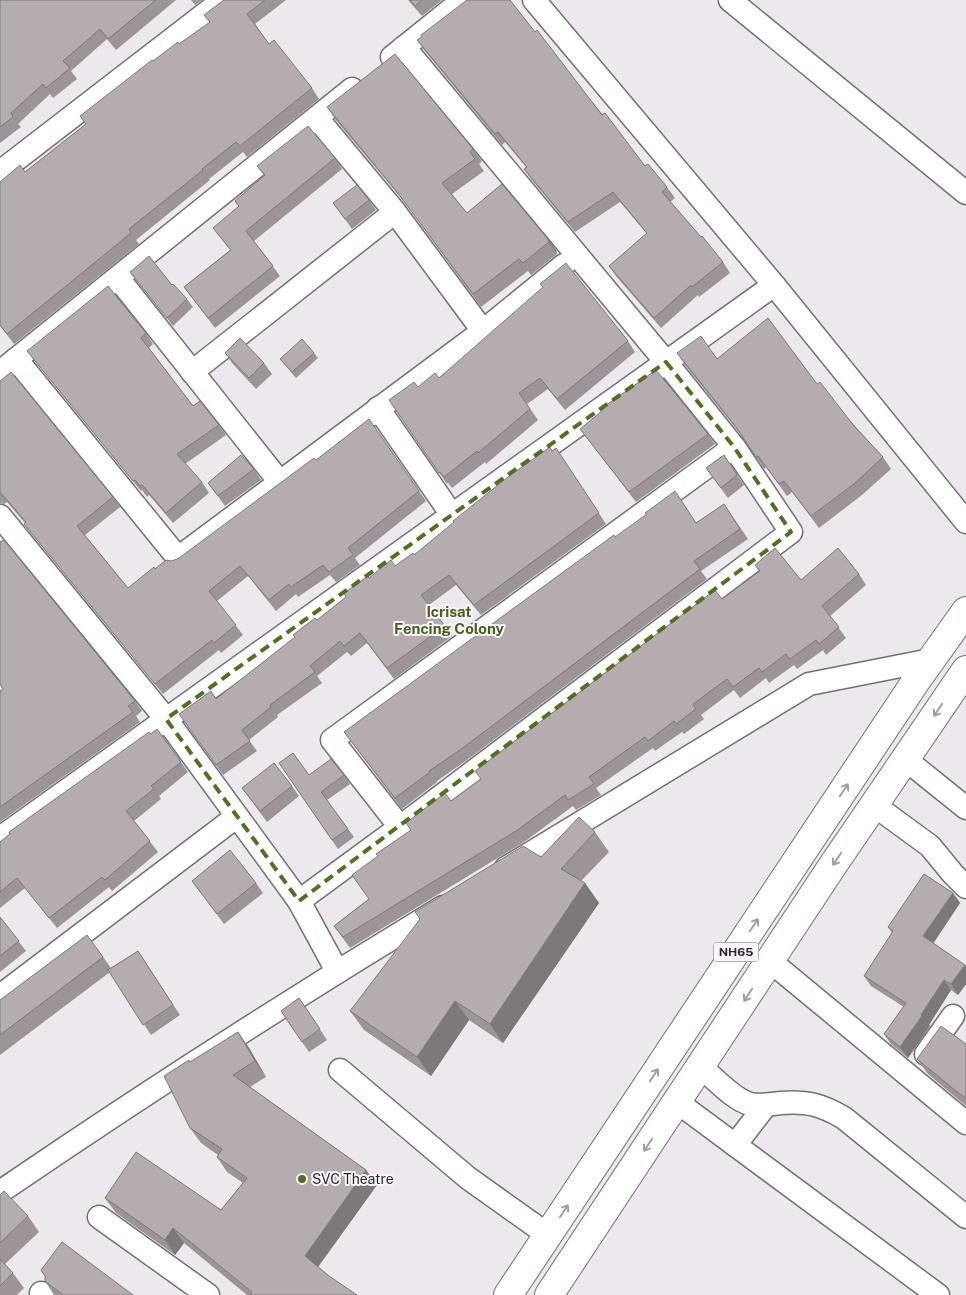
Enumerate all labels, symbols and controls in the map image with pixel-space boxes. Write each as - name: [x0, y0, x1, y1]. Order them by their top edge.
- district label: Icrisat Fencing Colony: [394, 603, 505, 637]
- one-way arrow: [933, 703, 943, 717]
- one-way arrow: [839, 783, 849, 797]
- one-way arrow: [832, 852, 842, 866]
- one-way arrow: [749, 919, 759, 933]
- road number: NH65: [714, 942, 758, 962]
- one-way arrow: [743, 988, 753, 1002]
- one-way arrow: [649, 1069, 659, 1083]
- one-way arrow: [643, 1138, 654, 1152]
- place label: SVC Theatre: [312, 1171, 394, 1187]
- marker: SVC Theatre: [296, 1173, 308, 1185]
- one-way arrow: [560, 1204, 570, 1218]

